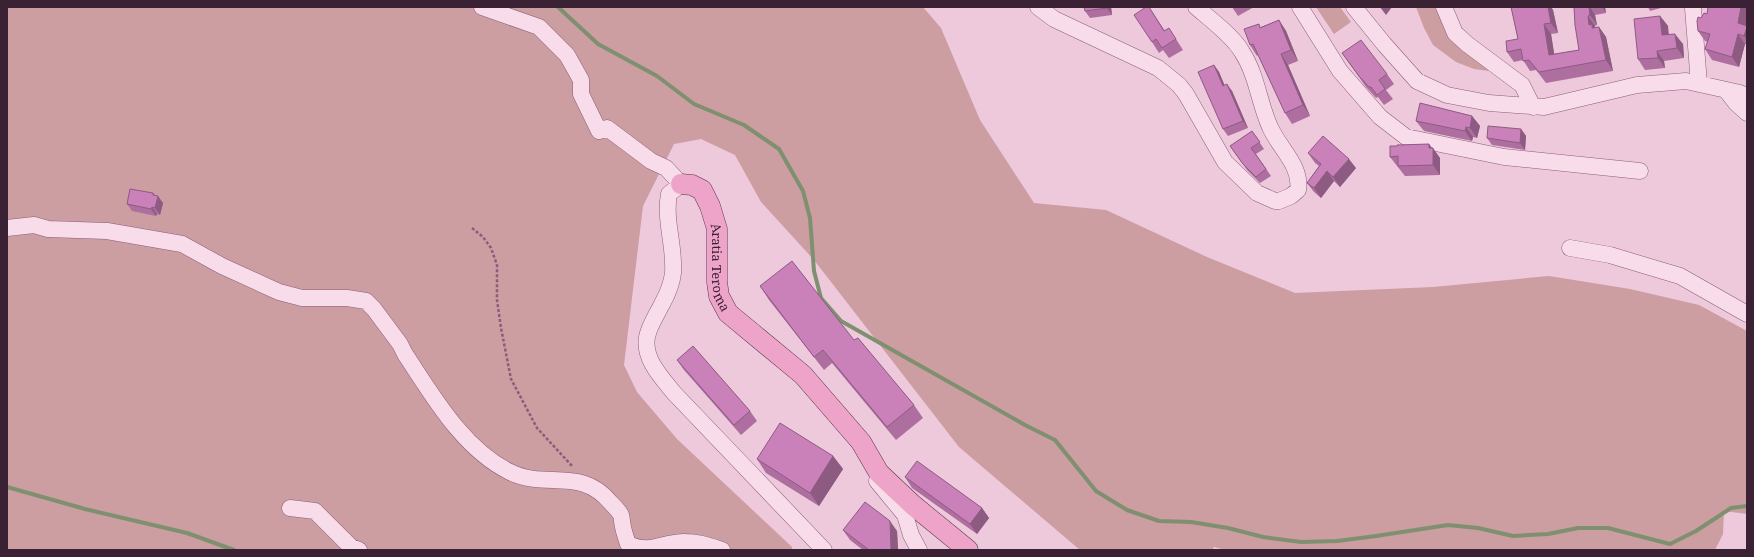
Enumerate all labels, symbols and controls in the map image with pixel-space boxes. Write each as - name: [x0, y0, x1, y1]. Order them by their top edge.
- street label: Aratia Teroma: [707, 221, 735, 315]

